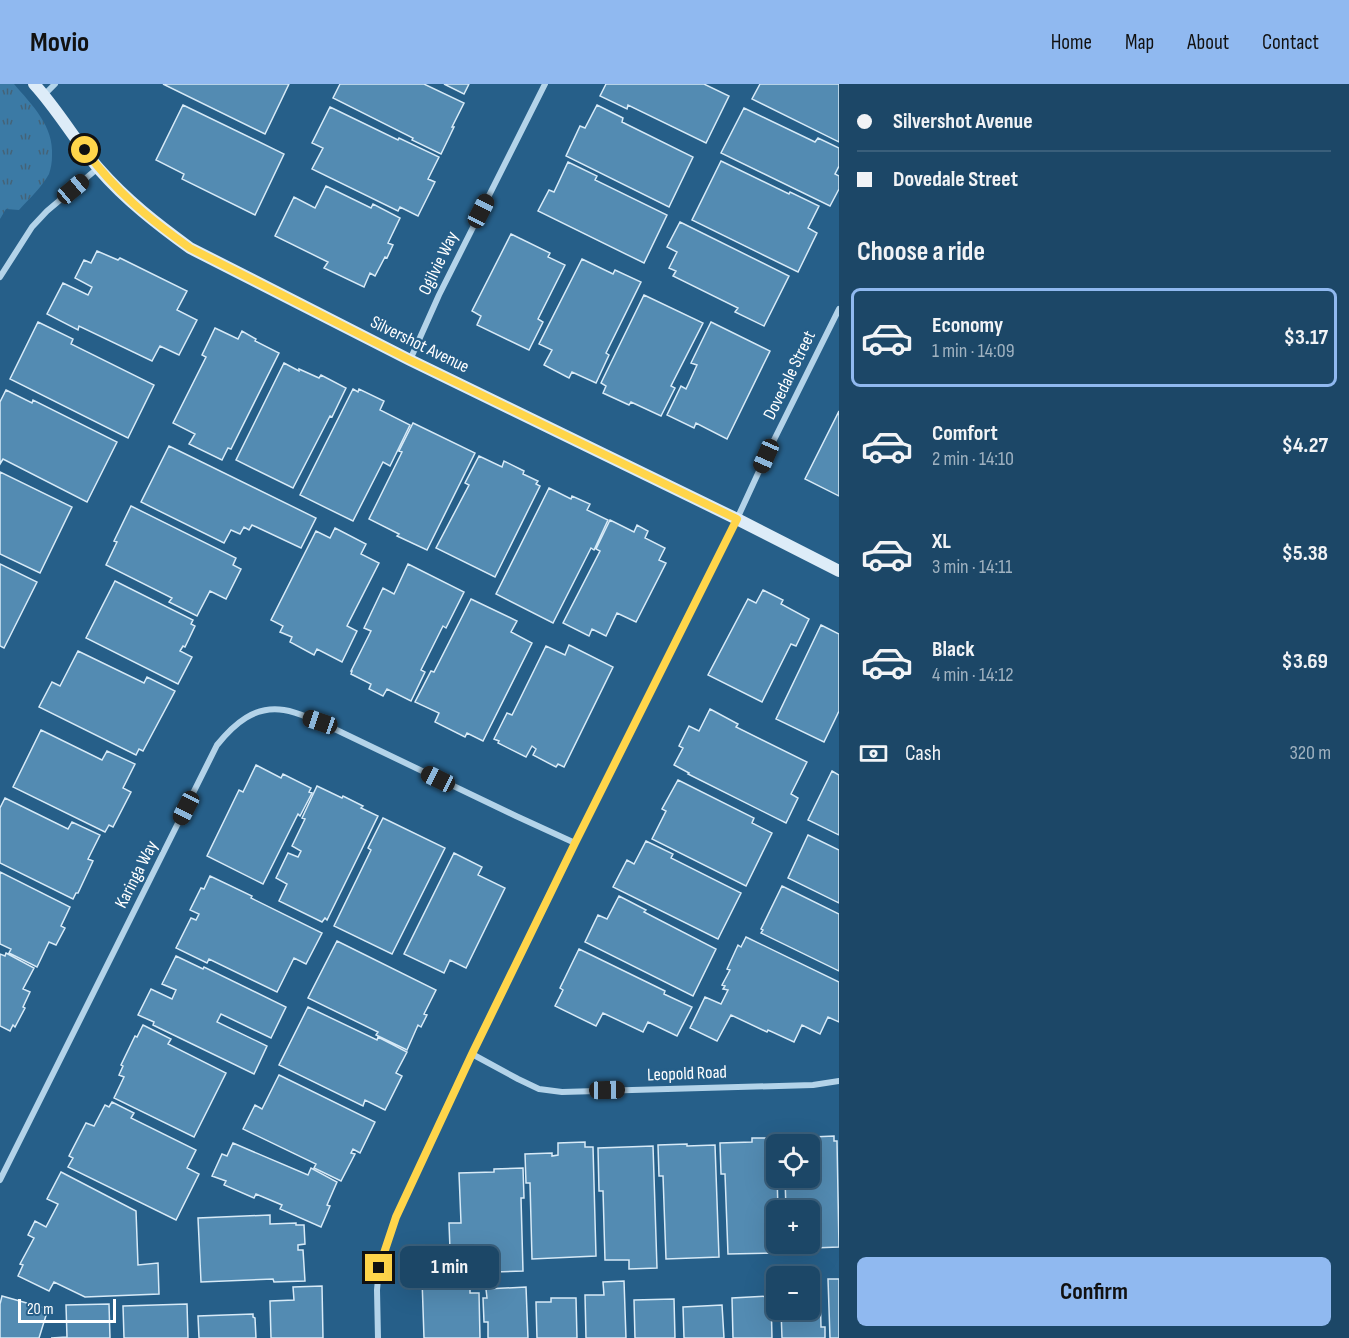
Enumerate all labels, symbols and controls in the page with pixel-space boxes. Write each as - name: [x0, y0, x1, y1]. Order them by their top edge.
- text: Movio: [30, 26, 89, 59]
- text: Home: [1051, 30, 1092, 55]
- text: Map: [1125, 30, 1154, 55]
- text: About: [1187, 30, 1229, 55]
- text: Contact: [1262, 30, 1319, 55]
- text: Silvershot Avenue: [893, 108, 1033, 135]
- route start: [71, 136, 98, 163]
- text: Dovedale Street: [893, 166, 1018, 193]
- car: [53, 171, 93, 207]
- car: [465, 191, 497, 231]
- street label: Ogilvie Way: [414, 228, 463, 298]
- text: Choose a ride: [857, 236, 985, 268]
- street label: Silvershot Avenue: [367, 311, 473, 377]
- icon: car: [860, 311, 914, 365]
- text: Economy: [932, 312, 1003, 339]
- text: $3.17: [1284, 324, 1328, 351]
- street label: Dovedale Street: [759, 327, 820, 423]
- text: 1 min · 14:09: [932, 339, 1015, 363]
- icon: car: [860, 419, 914, 473]
- text: Comfort: [932, 420, 998, 447]
- text: $4.27: [1282, 432, 1328, 459]
- car: [750, 436, 782, 476]
- text: 2 min · 14:10: [932, 447, 1014, 471]
- icon: car: [860, 527, 914, 581]
- text: XL: [932, 528, 951, 555]
- text: $5.38: [1282, 540, 1328, 567]
- text: 3 min · 14:11: [932, 555, 1012, 579]
- icon: car: [860, 635, 914, 689]
- text: Black: [932, 636, 974, 663]
- text: $3.69: [1282, 648, 1328, 675]
- text: 4 min · 14:12: [932, 663, 1014, 687]
- car: [300, 708, 340, 736]
- icon: cash: [857, 737, 890, 770]
- text: Cash: [905, 740, 941, 767]
- text: 320 m: [1289, 741, 1331, 765]
- car: [418, 763, 458, 795]
- car: [170, 788, 202, 828]
- street label: Karinga Way: [111, 837, 162, 911]
- street label: Leopold Road: [647, 1062, 727, 1085]
- car: [589, 1081, 625, 1099]
- map controls: [766, 1134, 820, 1320]
- button: locate: [766, 1134, 820, 1188]
- button: +: [766, 1200, 820, 1254]
- callout: 1 min: [400, 1247, 499, 1289]
- route end: [365, 1254, 392, 1281]
- text: 1 min: [431, 1255, 468, 1279]
- button: Confirm: [857, 1257, 1331, 1326]
- button: −: [766, 1266, 820, 1320]
- scale bar: [18, 1296, 116, 1324]
- text: 20 m: [27, 1300, 54, 1319]

